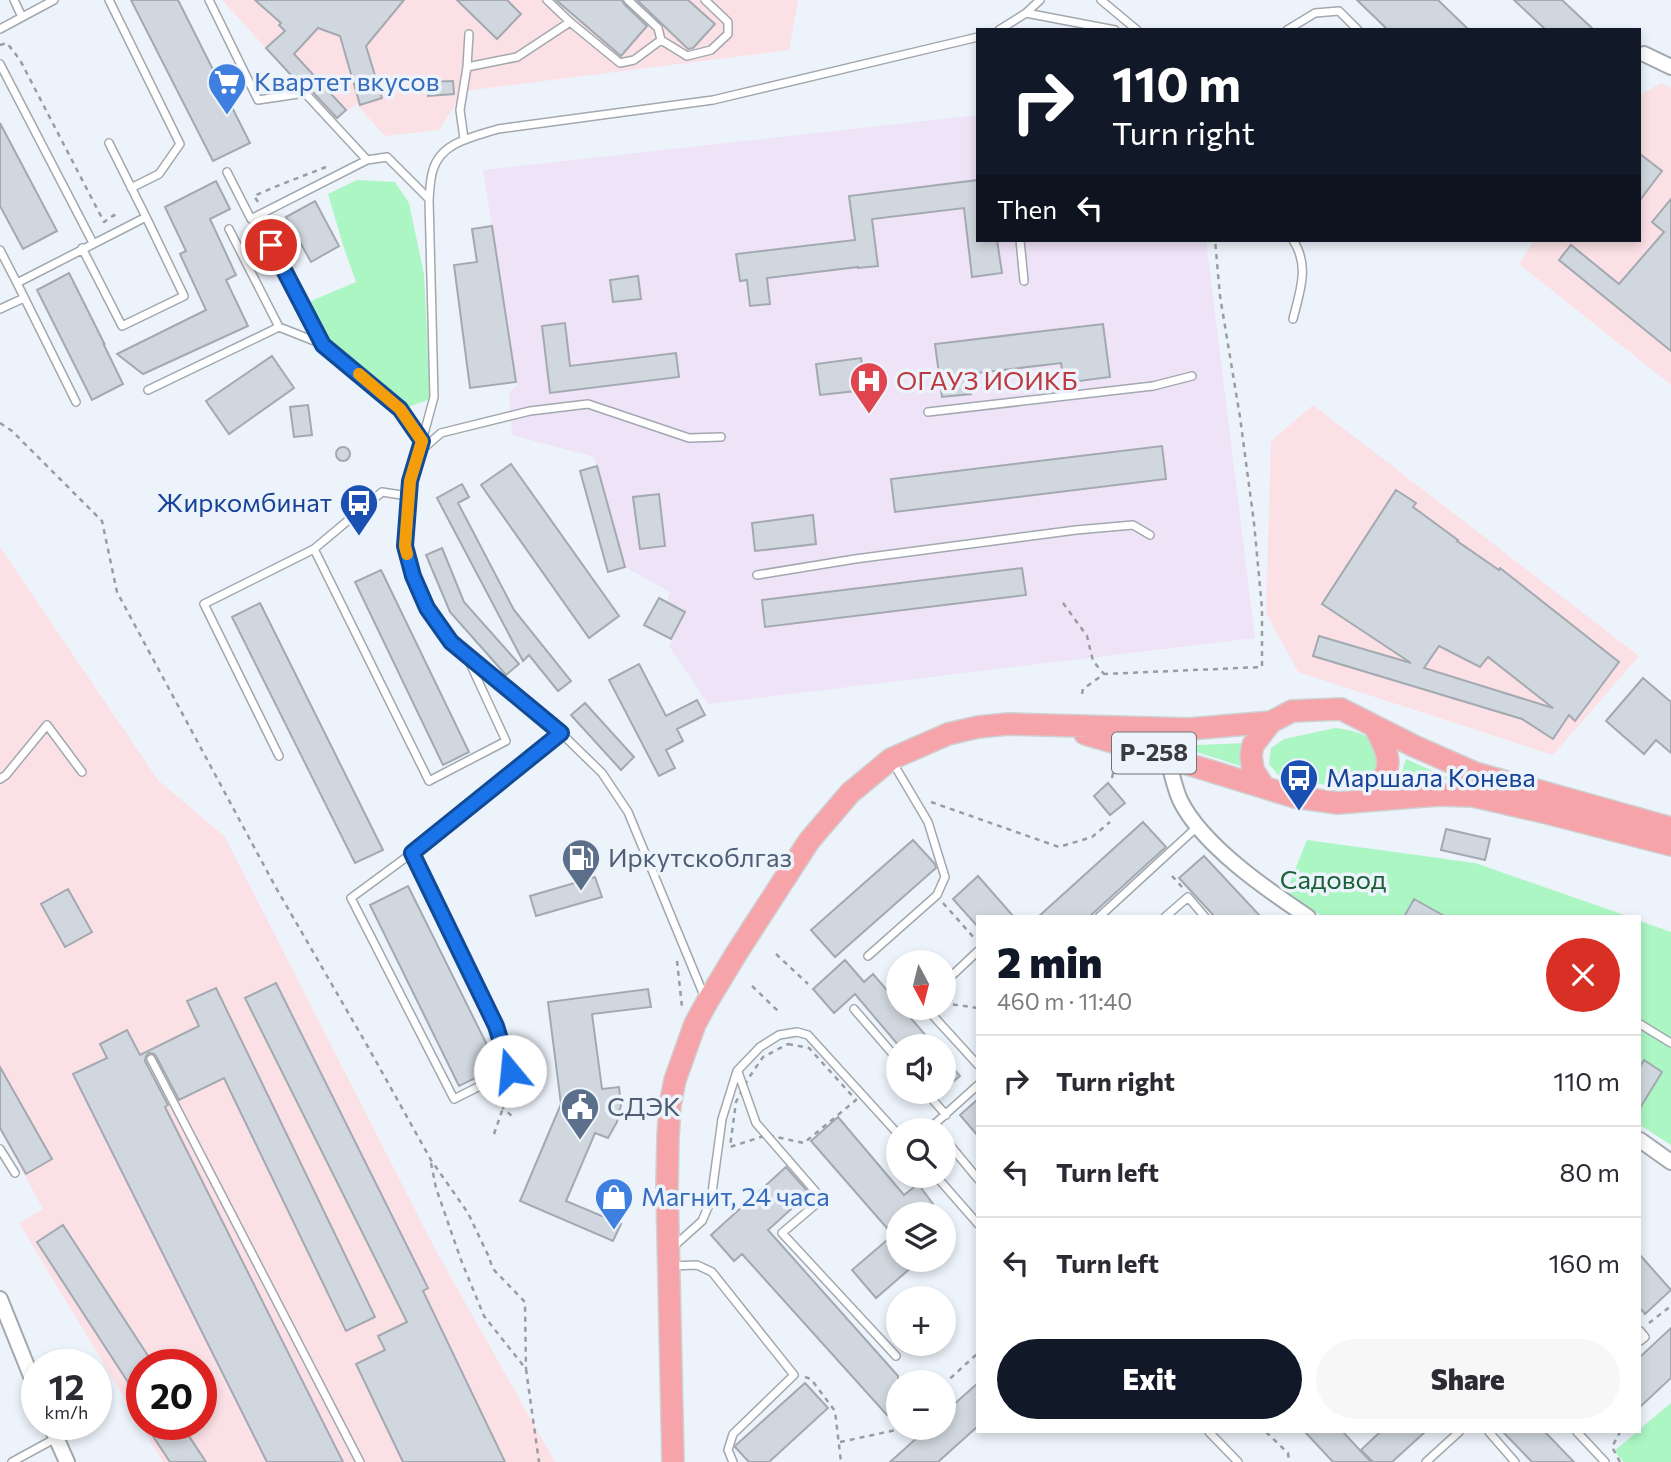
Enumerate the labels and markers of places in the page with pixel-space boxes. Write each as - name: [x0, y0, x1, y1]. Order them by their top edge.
- supermarket icon: Квартет вкусов: [206, 61, 248, 116]
- place label: Квартет вкусов: [254, 65, 440, 96]
- pin: [241, 215, 301, 275]
- hospital icon: ОГАУЗ ИОИКБ: [848, 360, 890, 415]
- place label: ОГАУЗ ИОИКБ: [896, 364, 1078, 395]
- bus stop icon: Жиркомбинат: [338, 482, 380, 537]
- place label: Жиркомбинат: [157, 486, 332, 517]
- bus stop icon: Маршала Конева: [1278, 757, 1320, 812]
- place label: Маршала Конева: [1326, 761, 1536, 792]
- fuel station icon: Иркутскоблгаз: [560, 837, 602, 892]
- place label: Иркутскоблгаз: [608, 841, 792, 872]
- public building icon: СДЭК: [559, 1086, 601, 1141]
- place label: СДЭК: [607, 1090, 681, 1121]
- shop icon: Магнит, 24 часа: [593, 1176, 635, 1231]
- place label: Магнит, 24 часа: [641, 1180, 830, 1211]

